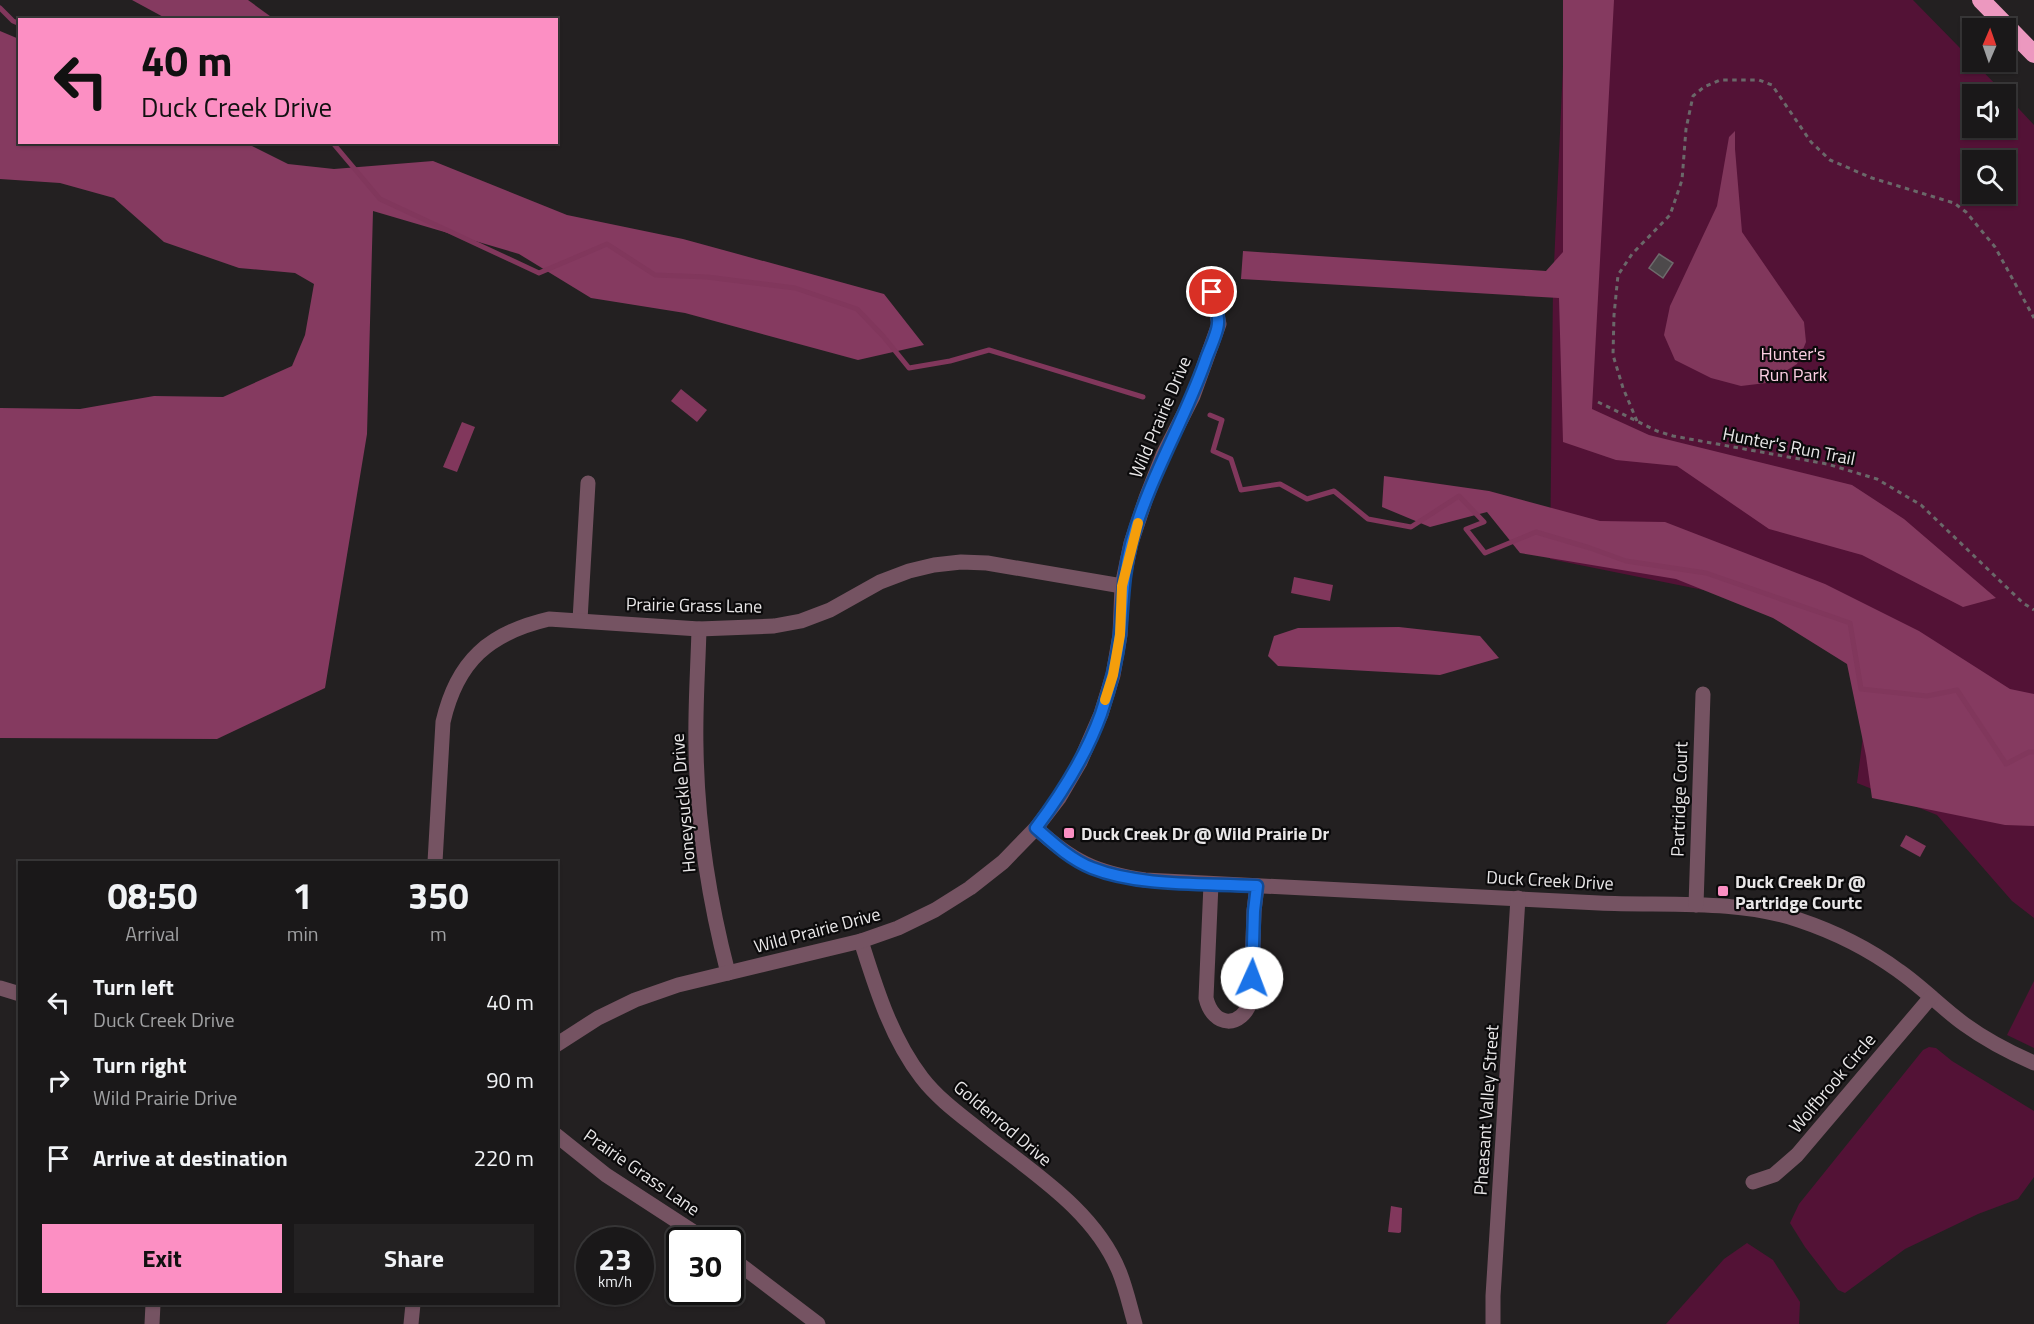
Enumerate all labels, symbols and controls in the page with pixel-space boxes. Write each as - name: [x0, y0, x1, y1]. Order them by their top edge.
- north arrow: [1962, 18, 2016, 72]
- map controls: [1962, 18, 2016, 204]
- text: 40 m: [141, 28, 233, 92]
- icon: left: [42, 42, 120, 120]
- button: sound: [1962, 84, 2016, 138]
- text: Duck Creek Drive: [141, 86, 332, 127]
- button: search: [1962, 150, 2016, 204]
- pin: [1186, 266, 1237, 317]
- icon: arrive: [1195, 275, 1228, 308]
- park label: Hunter's Run Park: [1759, 340, 1828, 388]
- street label: Wild Prairie Drive: [1122, 352, 1198, 482]
- street label: Hunter's Run Trail: [1720, 420, 1858, 472]
- street label: Prairie Grass Lane: [626, 590, 762, 620]
- street label: Honeysuckle Drive: [663, 732, 703, 874]
- street label: Partridge Court: [1663, 740, 1695, 857]
- place label: Duck Creek Dr @ Wild Prairie Dr: [1081, 820, 1330, 847]
- marker: Duck Creek Dr @ Wild Prairie Dr: [1062, 826, 1076, 840]
- street label: Duck Creek Drive: [1486, 863, 1614, 897]
- text: 08:50: [107, 868, 197, 923]
- text: 1: [293, 868, 313, 923]
- text: 350: [408, 868, 469, 923]
- place label: Duck Creek Dr @ Partridge Courtc: [1735, 868, 1865, 916]
- marker: Duck Creek Dr @ Partridge Courtc: [1716, 884, 1730, 898]
- street label: Wild Prairie Drive: [751, 900, 883, 960]
- text: Arrival: [125, 918, 180, 949]
- text: min: [287, 918, 319, 949]
- text: m: [430, 918, 447, 949]
- position arrow: [1220, 946, 1284, 1010]
- text: Turn left: [93, 970, 174, 1004]
- text: 40 m: [486, 985, 534, 1019]
- icon: left: [42, 986, 75, 1019]
- text: Duck Creek Drive: [93, 1004, 235, 1035]
- street label: Pheasant Valley Street: [1467, 1023, 1505, 1196]
- street label: Wolfbrook Circle: [1782, 1027, 1882, 1139]
- text: Turn right: [93, 1048, 187, 1082]
- text: 90 m: [486, 1063, 534, 1097]
- icon: right: [42, 1064, 75, 1097]
- street label: Goldenrod Drive: [948, 1074, 1058, 1172]
- text: Wild Prairie Drive: [93, 1082, 237, 1113]
- street label: Prairie Grass Lane: [578, 1122, 706, 1222]
- text: Arrive at destination: [93, 1141, 288, 1175]
- text: 220 m: [474, 1141, 534, 1175]
- icon: arrive: [42, 1142, 75, 1175]
- button: Exit: [42, 1224, 282, 1293]
- button: Share: [294, 1224, 534, 1293]
- speed limit sign: 30: [666, 1227, 744, 1305]
- text: 23: [598, 1236, 632, 1282]
- text: km/h: [598, 1270, 632, 1293]

